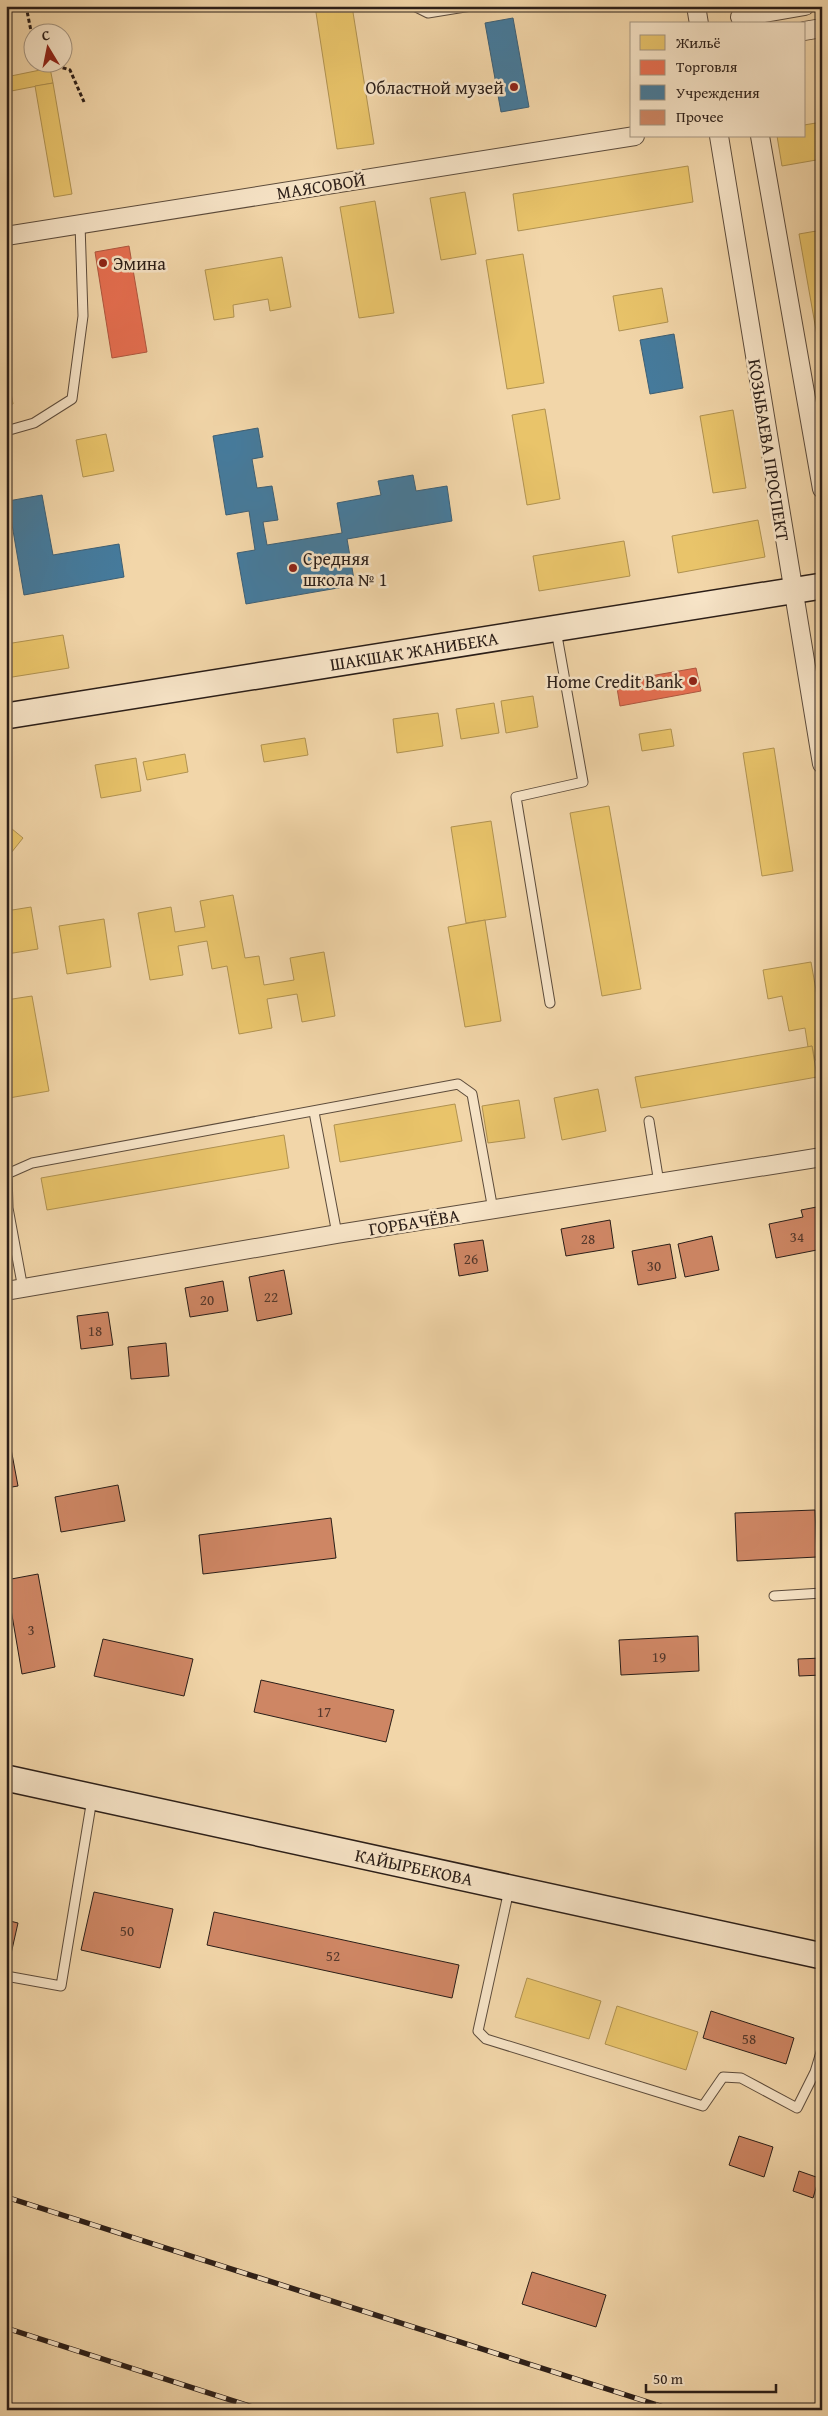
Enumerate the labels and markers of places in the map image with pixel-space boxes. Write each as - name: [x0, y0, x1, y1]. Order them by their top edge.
- place label: Областной музей: [365, 74, 504, 101]
- marker: Областной музей: [508, 81, 520, 93]
- place label: Эмина: [113, 250, 166, 277]
- marker: Эмина: [97, 257, 109, 269]
- place label: Средняя школа № 1: [303, 545, 387, 593]
- marker: Средняя школа № 1: [287, 562, 299, 574]
- place label: Home Credit Bank: [546, 668, 684, 695]
- marker: Home Credit Bank: [687, 675, 699, 687]

